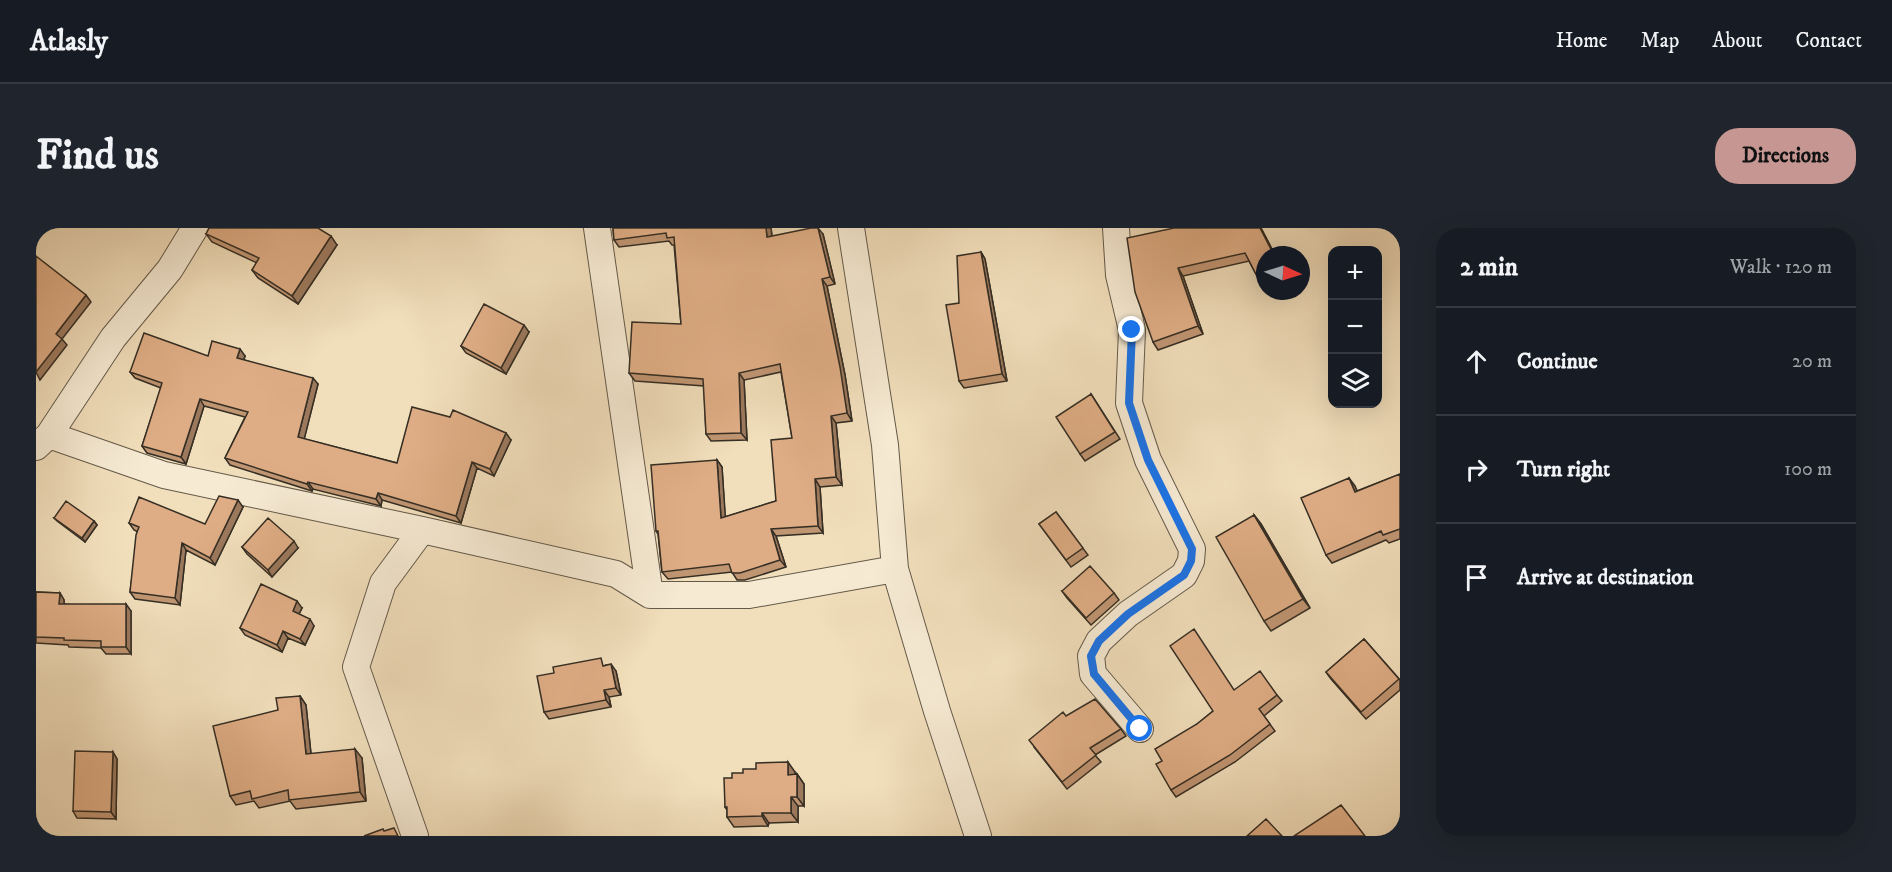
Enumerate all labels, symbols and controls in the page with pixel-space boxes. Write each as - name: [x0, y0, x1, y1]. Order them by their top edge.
- text: Atlasly: [30, 24, 108, 59]
- text: Home: [1556, 28, 1608, 54]
- text: Map: [1641, 28, 1679, 54]
- text: About: [1712, 28, 1763, 54]
- text: Contact: [1796, 28, 1862, 54]
- button: Directions: [1715, 128, 1856, 184]
- text: Find us: [36, 130, 159, 182]
- north arrow: [1256, 246, 1310, 300]
- map controls: [1328, 246, 1382, 408]
- button: +: [1328, 246, 1382, 300]
- text: 2 min: [1460, 251, 1518, 284]
- text: Walk · 120 m: [1730, 255, 1832, 280]
- button: −: [1328, 300, 1382, 354]
- route end: [1118, 316, 1144, 342]
- icon: ahead: [1460, 345, 1493, 378]
- text: Continue: [1517, 348, 1598, 375]
- text: 20 m: [1792, 349, 1832, 374]
- button: layers: [1328, 354, 1382, 408]
- icon: right: [1460, 453, 1493, 486]
- text: Turn right: [1517, 456, 1610, 483]
- text: 100 m: [1784, 457, 1832, 482]
- icon: arrive: [1460, 561, 1493, 594]
- text: Arrive at destination: [1517, 564, 1694, 591]
- route start: [1126, 715, 1152, 741]

